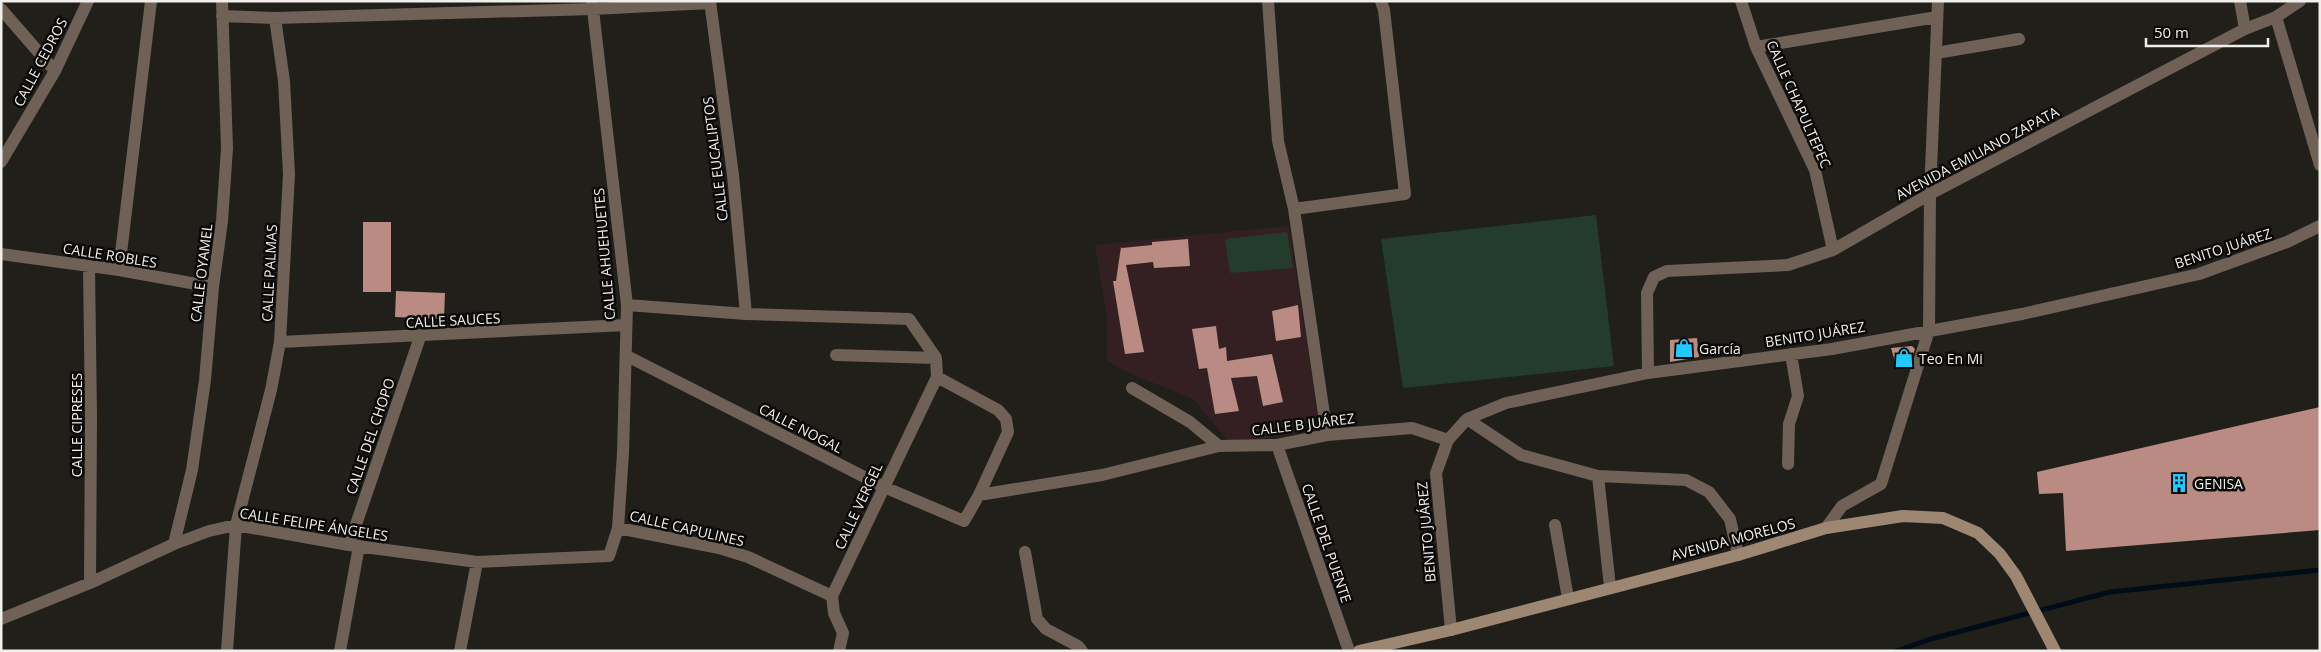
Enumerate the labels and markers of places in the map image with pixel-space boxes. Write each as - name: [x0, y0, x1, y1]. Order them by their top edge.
- shop icon: García: [1673, 337, 1695, 359]
- place label: García: [1699, 339, 1741, 358]
- shop icon: Teo En Mi: [1893, 347, 1915, 369]
- place label: Teo En Mi: [1919, 349, 1983, 368]
- building icon: GENISA: [2168, 472, 2190, 494]
- place label: GENISA: [2194, 474, 2243, 493]

